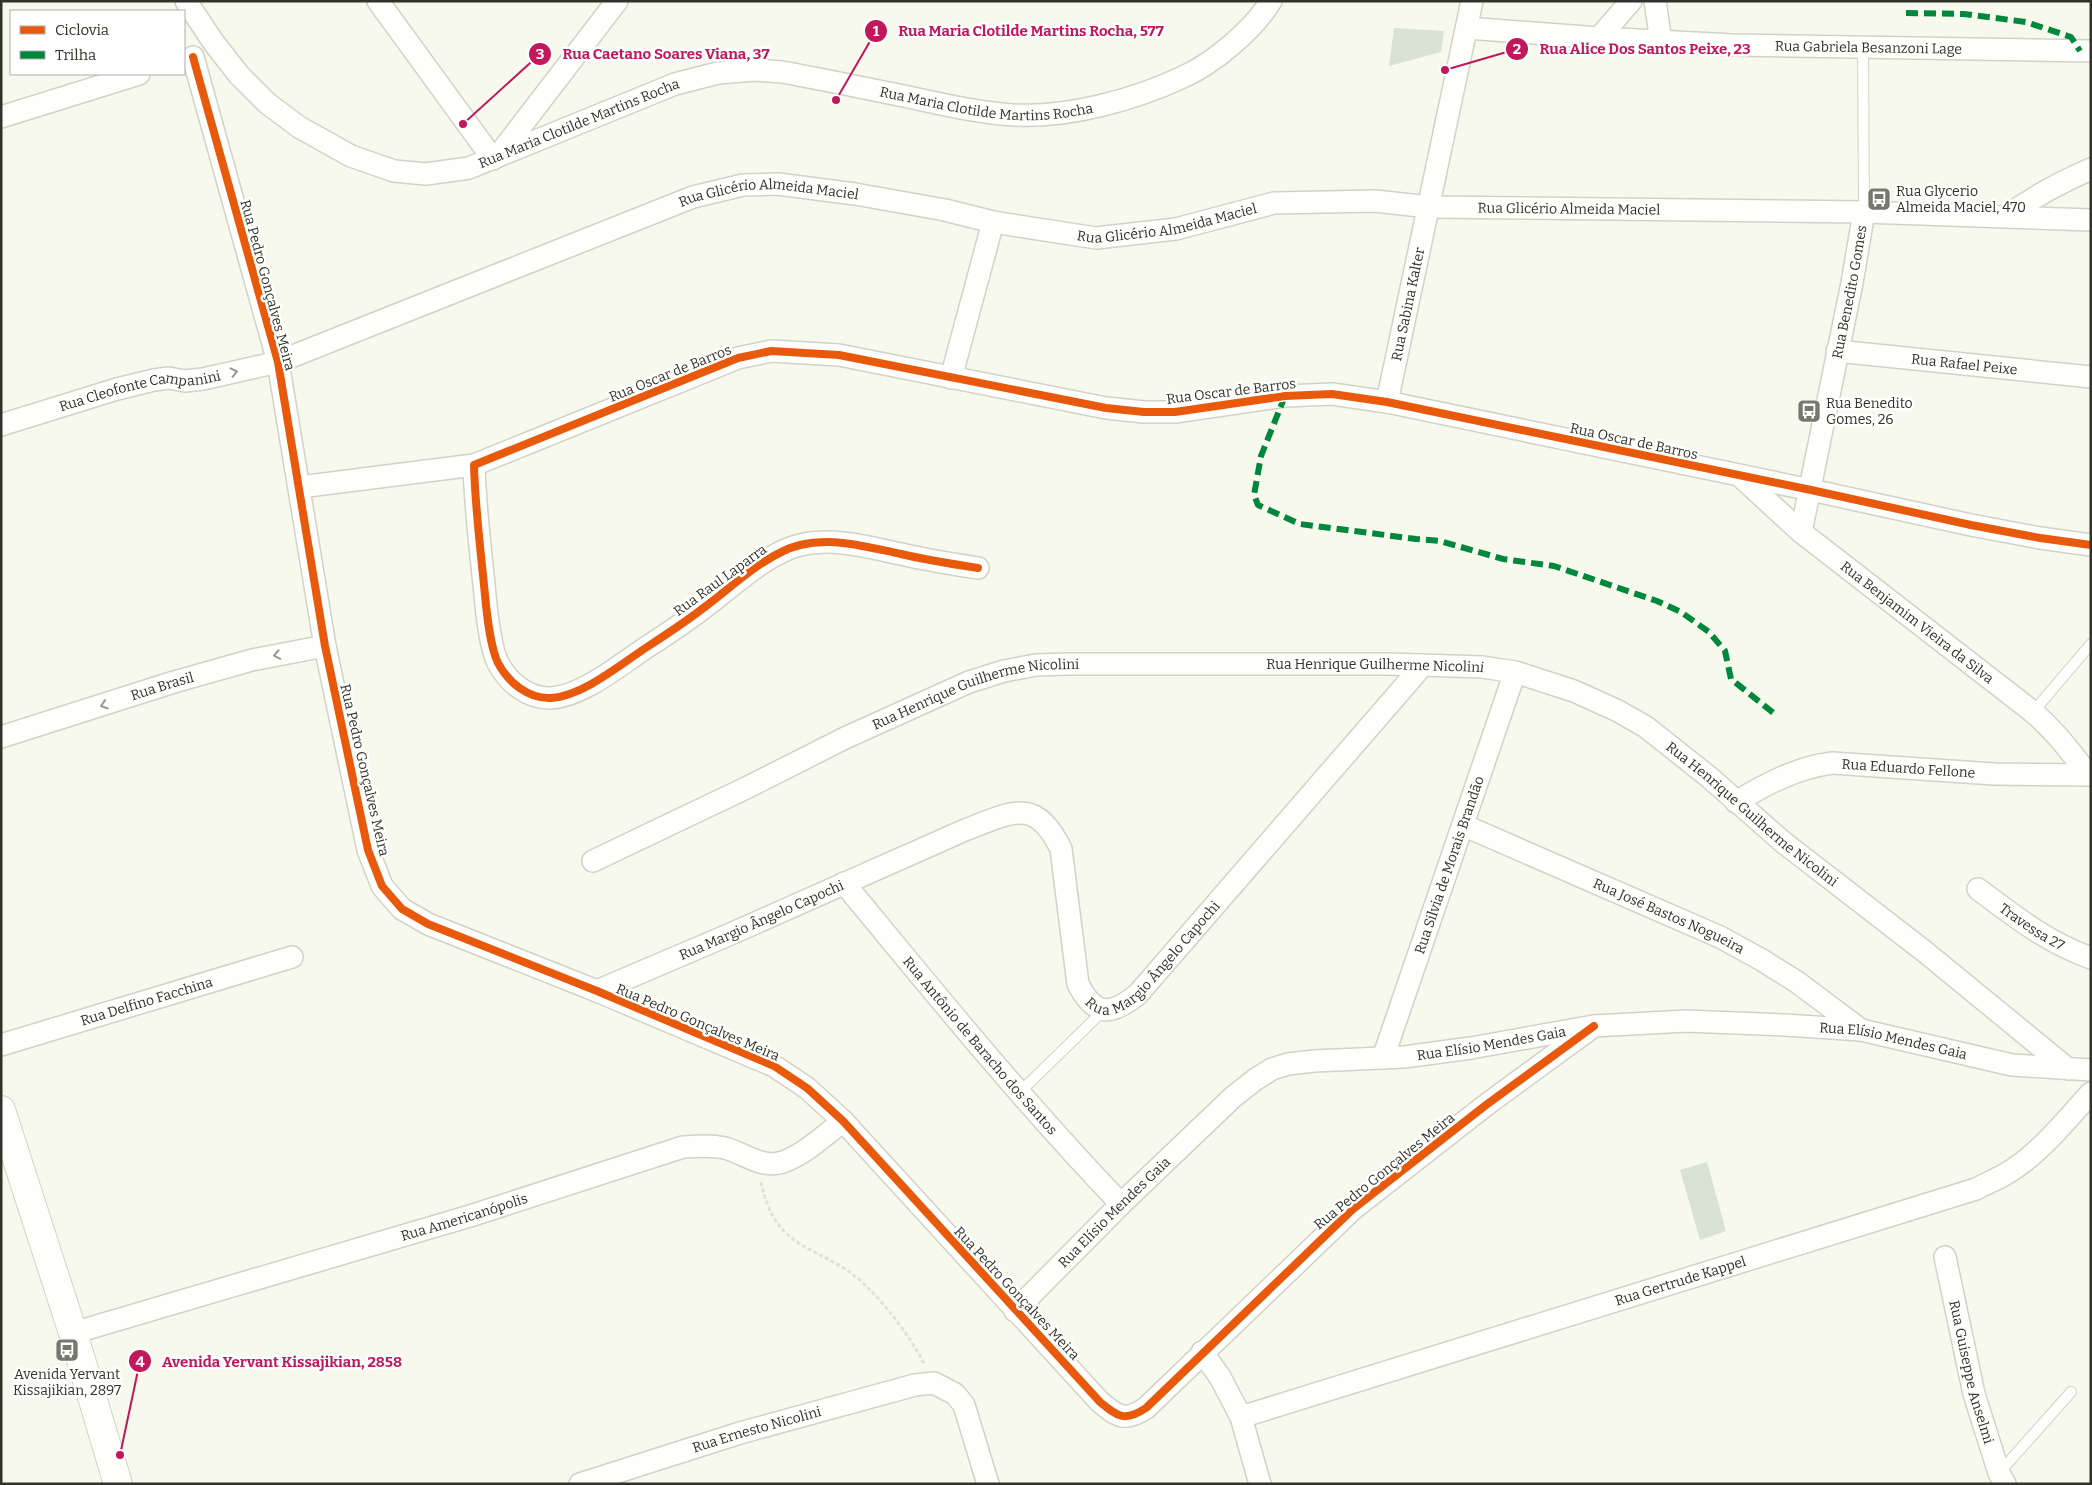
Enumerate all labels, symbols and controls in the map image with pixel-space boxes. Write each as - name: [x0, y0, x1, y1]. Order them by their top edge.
- legend: [10, 10, 185, 75]
- callout: Rua Maria Clotilde Martins Rocha, 577: [864, 16, 1174, 46]
- text: Ciclovia: [55, 21, 109, 39]
- text: 1: [873, 22, 880, 40]
- text: Rua Maria Clotilde Martins Rocha, 577: [898, 22, 1164, 40]
- callout: Rua Alice Dos Santos Peixe, 23: [1504, 34, 1761, 64]
- street label: Rua Gabriela Besanzoni Lage: [1775, 38, 1962, 58]
- callout: Rua Caetano Soares Viana, 37: [527, 39, 780, 69]
- text: 2: [1513, 40, 1521, 58]
- text: Rua Alice Dos Santos Peixe, 23: [1539, 40, 1751, 58]
- text: 3: [536, 45, 544, 63]
- text: Rua Caetano Soares Viana, 37: [562, 45, 770, 63]
- text: Trilha: [55, 46, 96, 64]
- street label: Rua Maria Clotilde Martins Rocha: [476, 75, 681, 172]
- street label: Rua Maria Clotilde Martins Rocha: [878, 83, 1095, 124]
- street label: Rua Glicério Almeida Maciel: [676, 175, 860, 211]
- place label: Rua Glycerio Almeida Maciel, 470: [1896, 183, 2026, 216]
- bus stop icon: Rua Glycerio Almeida Maciel, 470: [1866, 186, 1892, 212]
- street label: Rua Pedro Gonçalves Meira: [237, 198, 299, 373]
- street label: Rua Glicério Almeida Maciel: [1076, 200, 1259, 247]
- street label: Rua Glicério Almeida Maciel: [1478, 200, 1660, 219]
- street label: Rua Benedito Gomes: [1829, 224, 1871, 360]
- street label: Rua Sabina Kalter: [1388, 246, 1429, 362]
- street label: Rua Oscar de Barros: [607, 341, 734, 406]
- street label: Rua Rafael Peixe: [1910, 351, 2018, 378]
- street label: Rua Cleofonte Campanini: [57, 367, 222, 415]
- one-way arrow: [230, 367, 239, 378]
- street label: Rua Oscar de Barros: [1165, 375, 1297, 408]
- place label: Rua Benedito Gomes, 26: [1826, 395, 1913, 428]
- bus stop icon: Rua Benedito Gomes, 26: [1796, 398, 1822, 424]
- street label: Rua Oscar de Barros: [1568, 420, 1699, 463]
- street label: Rua Raul Laparra: [670, 541, 770, 620]
- street label: Rua Benjamim Vieira da Silva: [1837, 558, 1997, 688]
- one-way arrow: [273, 649, 281, 660]
- street label: Rua Henrique Guilherme Nicolini: [870, 656, 1079, 734]
- street label: Rua Henrique Guilherme Nicolini: [1266, 656, 1485, 676]
- street label: Rua Brasil: [129, 669, 196, 704]
- street label: Rua Pedro Gonçalves Meira: [336, 682, 393, 858]
- one-way arrow: [100, 699, 109, 709]
- street label: Rua Henrique Guilherme Nicolini: [1663, 738, 1841, 890]
- street label: Rua Eduardo Fellone: [1841, 756, 1976, 782]
- street label: Rua Silvia de Morais Brandão: [1411, 774, 1488, 956]
- street label: Rua José Bastos Nogueira: [1590, 875, 1748, 958]
- street label: Rua Margio Ângelo Capochi: [677, 877, 847, 964]
- street label: Rua Margio Ângelo Capochi: [1082, 898, 1224, 1019]
- street label: Travessa 27: [1996, 900, 2067, 954]
- street label: Rua Antônio de Baracho dos Santos: [899, 953, 1061, 1138]
- street label: Rua Delfino Facchina: [78, 973, 215, 1029]
- street label: Rua Pedro Gonçalves Meira: [613, 980, 783, 1065]
- street label: Rua Elísio Mendes Gaia: [1819, 1019, 1969, 1063]
- street label: Rua Elísio Mendes Gaia: [1416, 1023, 1568, 1064]
- street label: Rua Pedro Gonçalves Meira: [1310, 1109, 1458, 1233]
- street label: Rua Elísio Mendes Gaia: [1055, 1153, 1174, 1271]
- street label: Rua Americanópolis: [399, 1190, 530, 1245]
- street label: Rua Pedro Gonçalves Meira: [950, 1223, 1083, 1364]
- street label: Rua Gertrude Kappel: [1613, 1253, 1748, 1310]
- street label: Rua Guiseppe Anselmi: [1945, 1299, 1997, 1446]
- bus stop icon: Avenida Yervant Kissajikian, 2897: [54, 1337, 80, 1363]
- callout: Avenida Yervant Kissajikian, 2858: [127, 1346, 412, 1376]
- text: 4: [135, 1353, 145, 1371]
- text: Avenida Yervant Kissajikian, 2858: [162, 1353, 402, 1371]
- place label: Avenida Yervant Kissajikian, 2897: [13, 1366, 121, 1399]
- street label: Rua Ernesto Nicolini: [690, 1403, 823, 1457]

